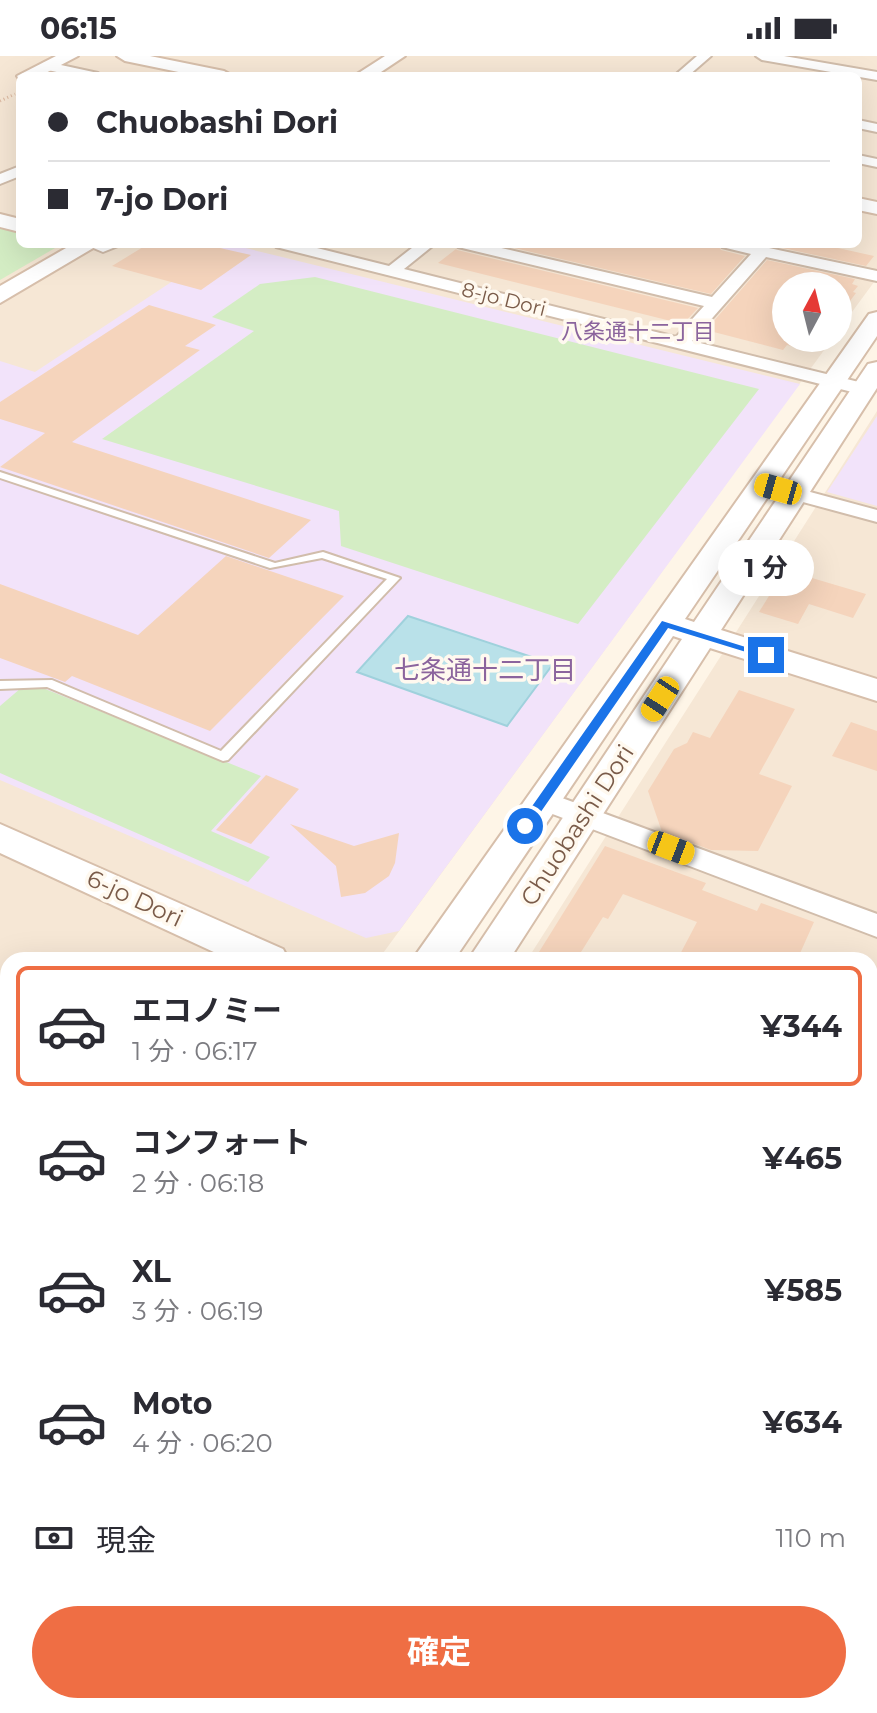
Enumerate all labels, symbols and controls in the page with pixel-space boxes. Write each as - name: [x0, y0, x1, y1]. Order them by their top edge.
- text: 06:15: [40, 10, 117, 47]
- text: Chuobashi Dori: [96, 104, 338, 141]
- text: 7-jo Dori: [96, 181, 228, 218]
- north arrow: [772, 272, 852, 352]
- map controls: [772, 272, 852, 352]
- street label: 8-jo Dori: [459, 277, 549, 321]
- district label: 八条通十二丁目: [561, 318, 715, 345]
- car: [752, 471, 804, 507]
- callout: 1 分: [718, 539, 814, 595]
- text: 1 分: [744, 552, 788, 584]
- route end: [748, 637, 784, 673]
- district label: 七条通十二丁目: [394, 654, 576, 686]
- car: [637, 672, 683, 726]
- street label: Chuobashi Dori: [514, 739, 640, 911]
- route start: [507, 808, 543, 844]
- car: [644, 828, 698, 868]
- street label: 6-jo Dori: [82, 863, 188, 933]
- icon: car: [36, 990, 108, 1062]
- text: エコノミー: [132, 992, 282, 1029]
- text: ¥344: [761, 1008, 842, 1045]
- text: 1 分 · 06:17: [132, 1035, 258, 1067]
- icon: car: [36, 1122, 108, 1194]
- text: コンフォート: [132, 1124, 311, 1161]
- text: ¥465: [763, 1140, 842, 1177]
- text: 2 分 · 06:18: [132, 1167, 264, 1199]
- text: XL: [132, 1253, 171, 1290]
- icon: car: [36, 1254, 108, 1326]
- text: ¥585: [764, 1272, 842, 1309]
- text: 3 分 · 06:19: [132, 1295, 263, 1327]
- text: Moto: [132, 1385, 213, 1422]
- icon: car: [36, 1386, 108, 1458]
- text: ¥634: [763, 1404, 842, 1441]
- text: 4 分 · 06:20: [132, 1427, 273, 1459]
- icon: cash: [32, 1516, 76, 1560]
- text: 現金: [96, 1522, 156, 1559]
- text: 110 m: [776, 1522, 846, 1554]
- button: 確定: [32, 1606, 846, 1698]

